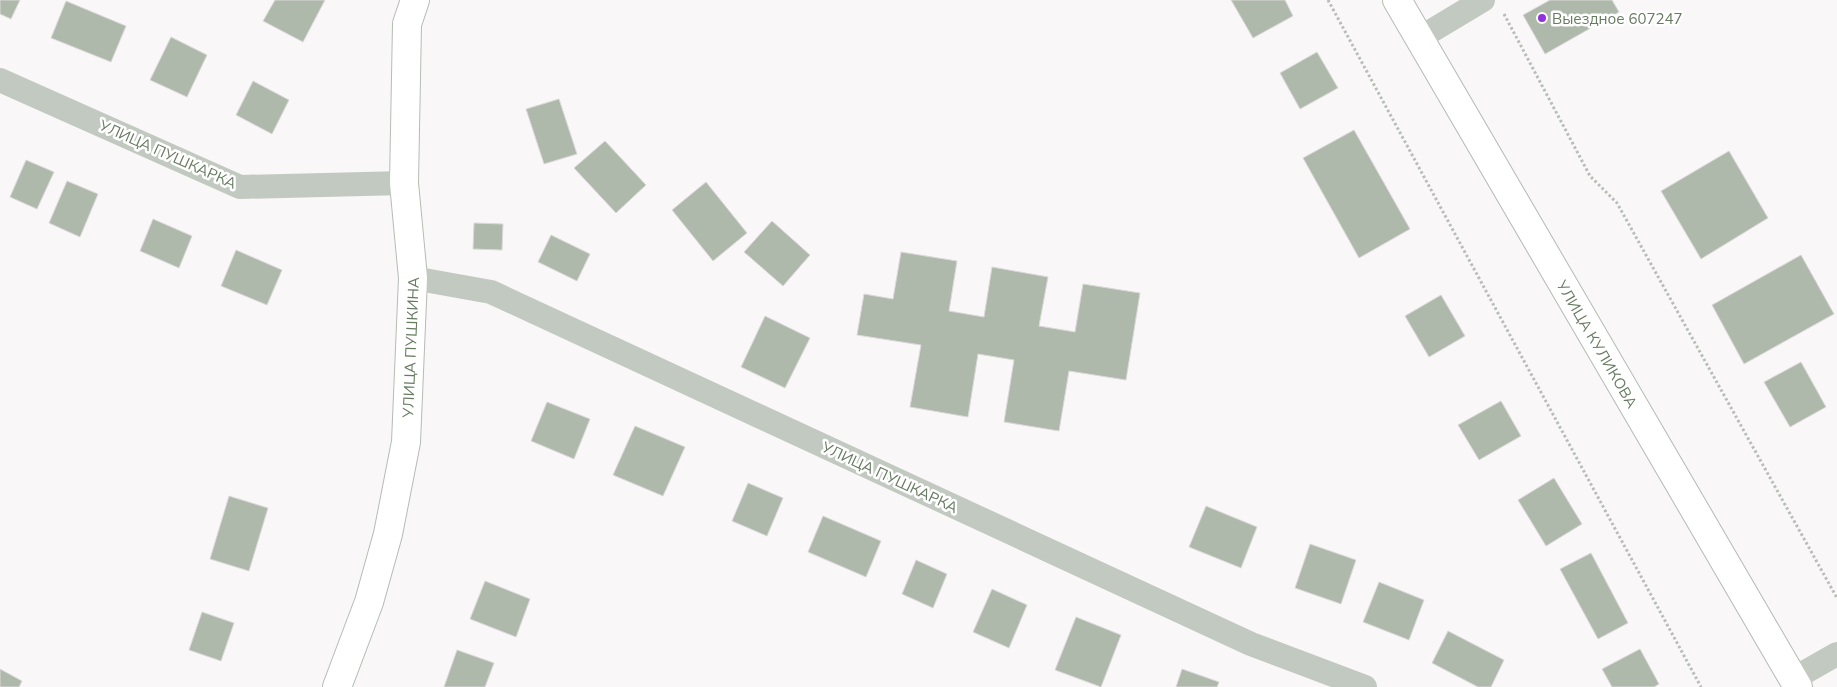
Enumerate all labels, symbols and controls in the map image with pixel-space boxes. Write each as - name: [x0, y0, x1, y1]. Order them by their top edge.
- place label: Выездное 607247: [1552, 9, 1682, 28]
- marker: Выездное 607247: [1536, 12, 1548, 24]
- street label: УЛИЦА ПУШКАРКА: [96, 115, 240, 193]
- street label: УЛИЦА ПУШКИНА: [398, 276, 423, 419]
- street label: УЛИЦА КУЛИКОВА: [1552, 276, 1642, 411]
- street label: УЛИЦА ПУШКАРКА: [818, 437, 961, 517]

